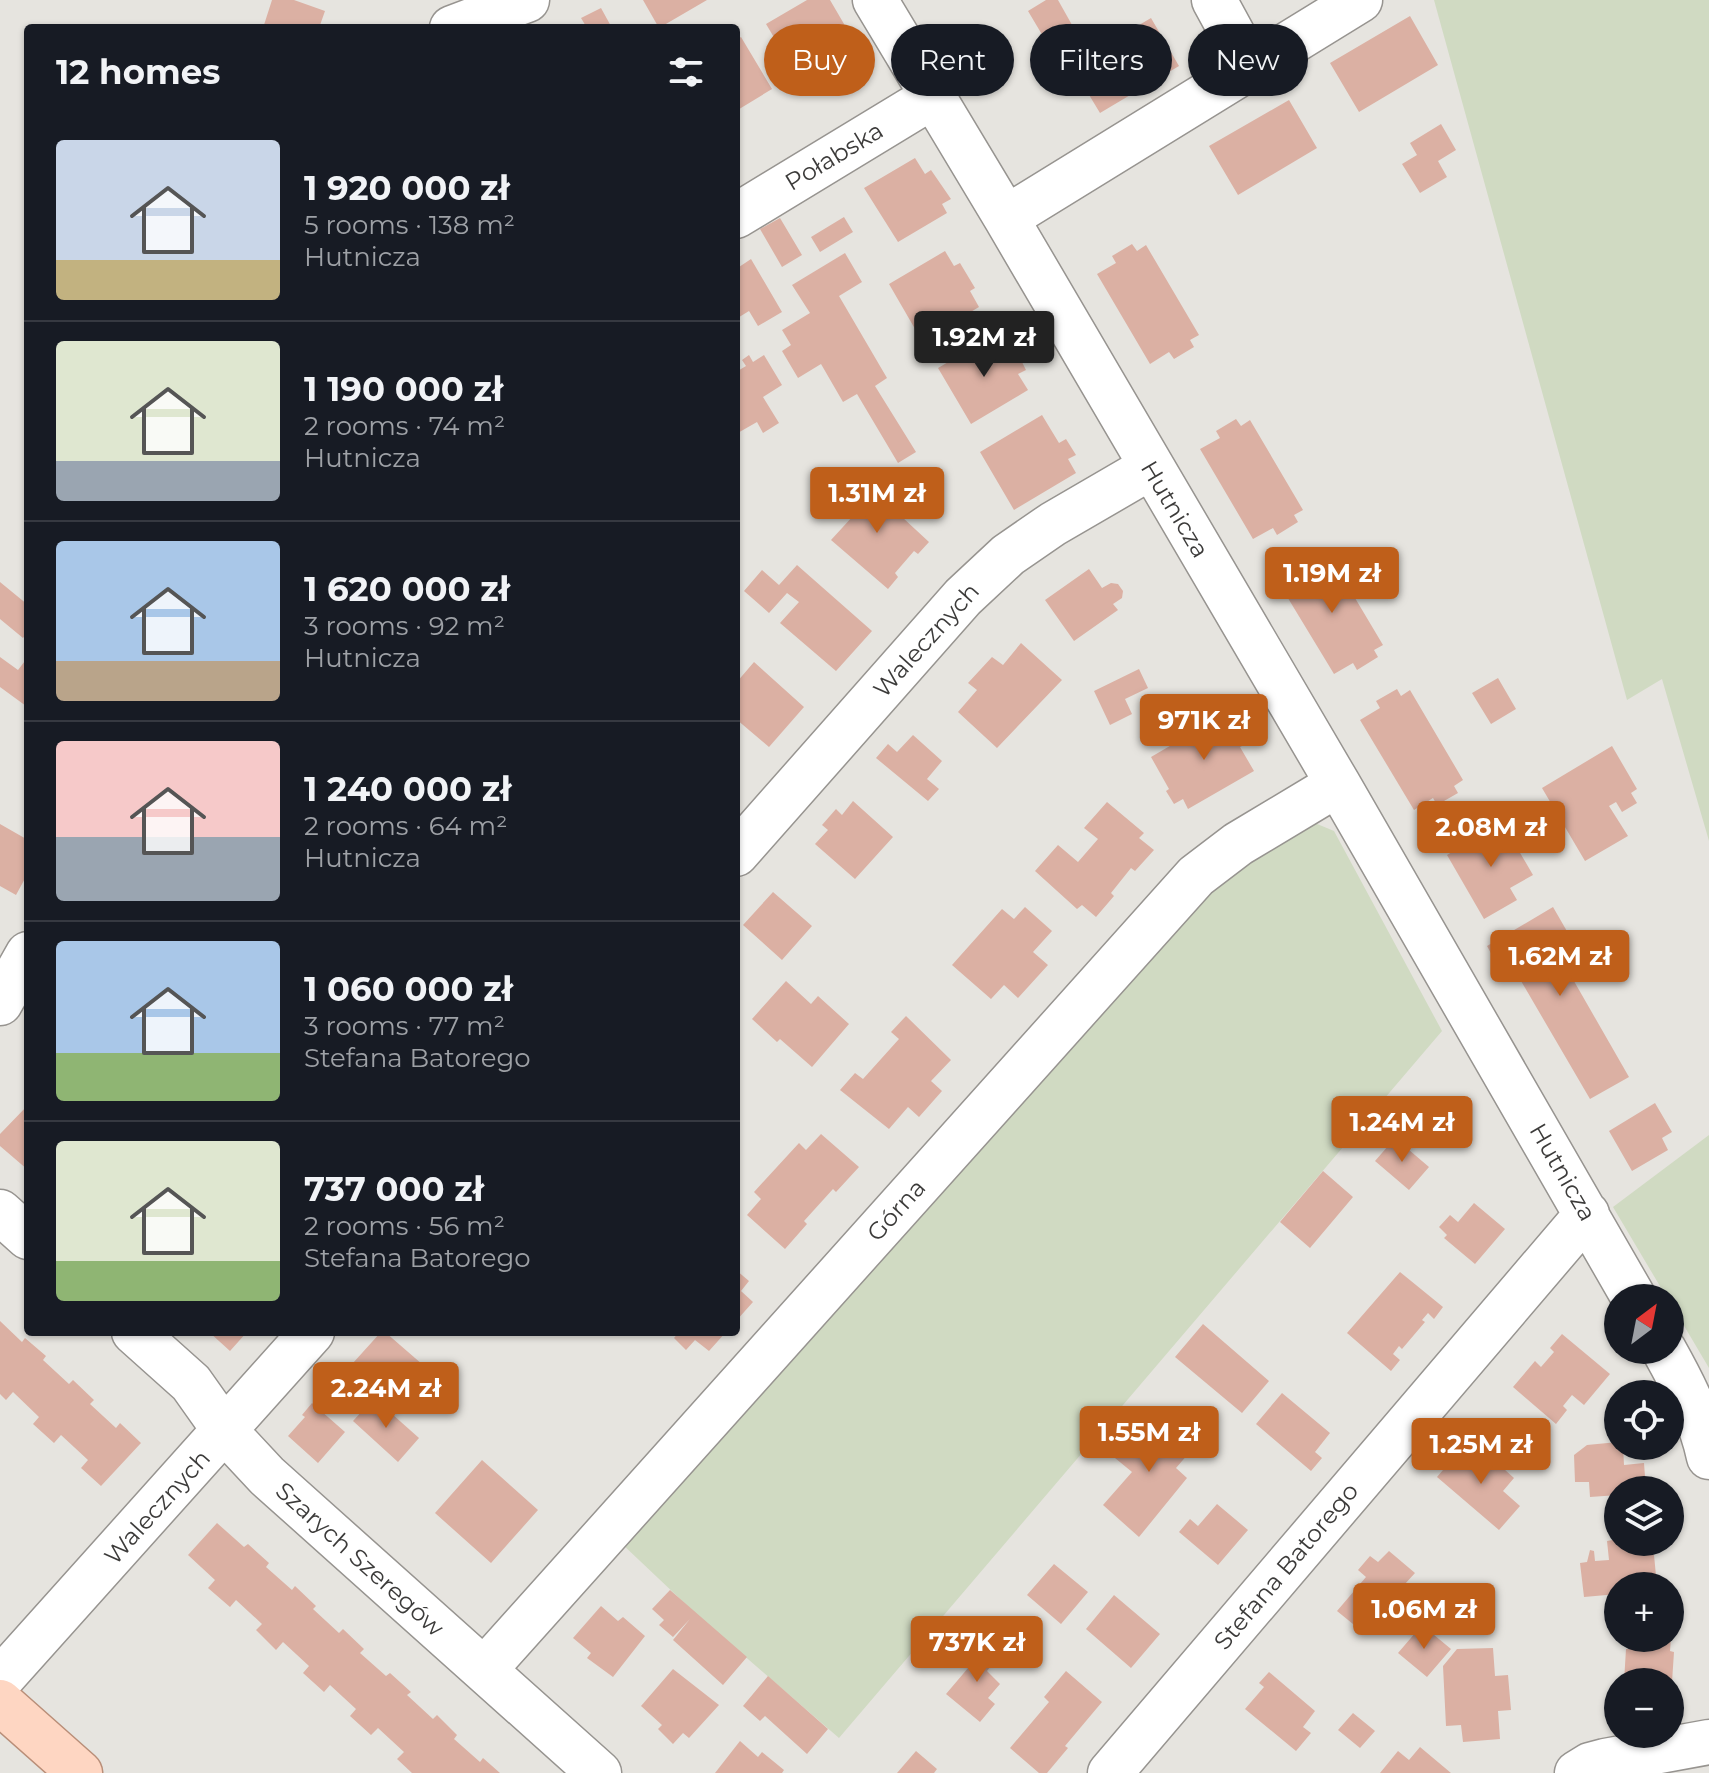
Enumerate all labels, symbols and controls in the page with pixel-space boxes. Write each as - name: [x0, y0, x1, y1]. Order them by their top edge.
- chip: Buy: [764, 24, 875, 96]
- chip: Rent: [891, 24, 1014, 96]
- chip: Filters: [1030, 24, 1172, 96]
- chip: New: [1188, 24, 1308, 96]
- icon: filters: [664, 50, 708, 94]
- text: 12 homes: [56, 51, 220, 93]
- street label: Połabska: [780, 115, 888, 197]
- text: 1 920 000 zł: [304, 167, 510, 209]
- icon: home: [120, 172, 216, 268]
- text: 5 rooms · 138 m²: [304, 209, 515, 241]
- text: Hutnicza: [304, 241, 421, 273]
- pin: 1.92M zł: [901, 311, 1067, 379]
- text: 1.92M zł: [932, 321, 1036, 353]
- text: 1 190 000 zł: [304, 368, 503, 410]
- icon: home: [120, 373, 216, 469]
- text: 2 rooms · 74 m²: [304, 410, 505, 442]
- text: Hutnicza: [304, 442, 421, 474]
- street label: Hutnicza: [1135, 455, 1215, 563]
- pin: 1.31M zł: [794, 467, 960, 535]
- text: 1.31M zł: [828, 477, 926, 509]
- pin: 1.19M zł: [1249, 547, 1415, 615]
- text: 1.19M zł: [1283, 557, 1381, 589]
- text: 1 620 000 zł: [304, 568, 510, 610]
- icon: home: [120, 573, 216, 669]
- street label: Walecznych: [867, 577, 985, 703]
- text: 3 rooms · 92 m²: [304, 610, 505, 642]
- text: Hutnicza: [304, 642, 421, 674]
- pin: 971K zł: [1130, 694, 1278, 762]
- text: 971K zł: [1158, 704, 1250, 736]
- text: 1 240 000 zł: [304, 768, 511, 810]
- icon: home: [120, 773, 216, 869]
- pin: 2.08M zł: [1408, 801, 1574, 869]
- text: 2 rooms · 64 m²: [304, 810, 507, 842]
- text: 2.08M zł: [1435, 811, 1547, 843]
- text: Hutnicza: [304, 842, 421, 874]
- pin: 1.62M zł: [1477, 930, 1643, 998]
- text: 1.62M zł: [1508, 940, 1612, 972]
- text: 1 060 000 zł: [304, 968, 513, 1010]
- icon: home: [120, 973, 216, 1069]
- text: 3 rooms · 77 m²: [304, 1010, 505, 1042]
- text: Stefana Batorego: [304, 1042, 531, 1074]
- pin: 1.24M zł: [1319, 1096, 1485, 1164]
- text: 1.24M zł: [1349, 1106, 1455, 1138]
- street label: Hutnicza: [1523, 1118, 1603, 1226]
- text: 737 000 zł: [304, 1168, 484, 1210]
- icon: home: [120, 1173, 216, 1269]
- street label: Górna: [861, 1173, 931, 1247]
- text: 2 rooms · 56 m²: [304, 1210, 505, 1242]
- text: Stefana Batorego: [304, 1242, 531, 1274]
- north arrow: [1604, 1284, 1684, 1364]
- map controls: [1604, 1284, 1684, 1748]
- pin: 2.24M zł: [303, 1362, 469, 1430]
- text: 2.24M zł: [331, 1372, 441, 1404]
- button: locate: [1604, 1380, 1684, 1460]
- pin: 1.55M zł: [1066, 1406, 1232, 1474]
- text: 1.55M zł: [1098, 1416, 1200, 1448]
- pin: 1.25M zł: [1398, 1418, 1564, 1486]
- text: 1.25M zł: [1430, 1428, 1532, 1460]
- street label: Walecznych: [98, 1444, 216, 1570]
- street label: Szarych Szeregów: [270, 1476, 450, 1642]
- button: layers: [1604, 1476, 1684, 1556]
- street label: Stefana Batorego: [1208, 1477, 1364, 1655]
- button: +: [1604, 1572, 1684, 1652]
- pin: 1.06M zł: [1341, 1583, 1507, 1651]
- text: 1.06M zł: [1371, 1593, 1477, 1625]
- pin: 737K zł: [903, 1616, 1051, 1684]
- text: 737K zł: [929, 1626, 1025, 1658]
- button: −: [1604, 1668, 1684, 1748]

